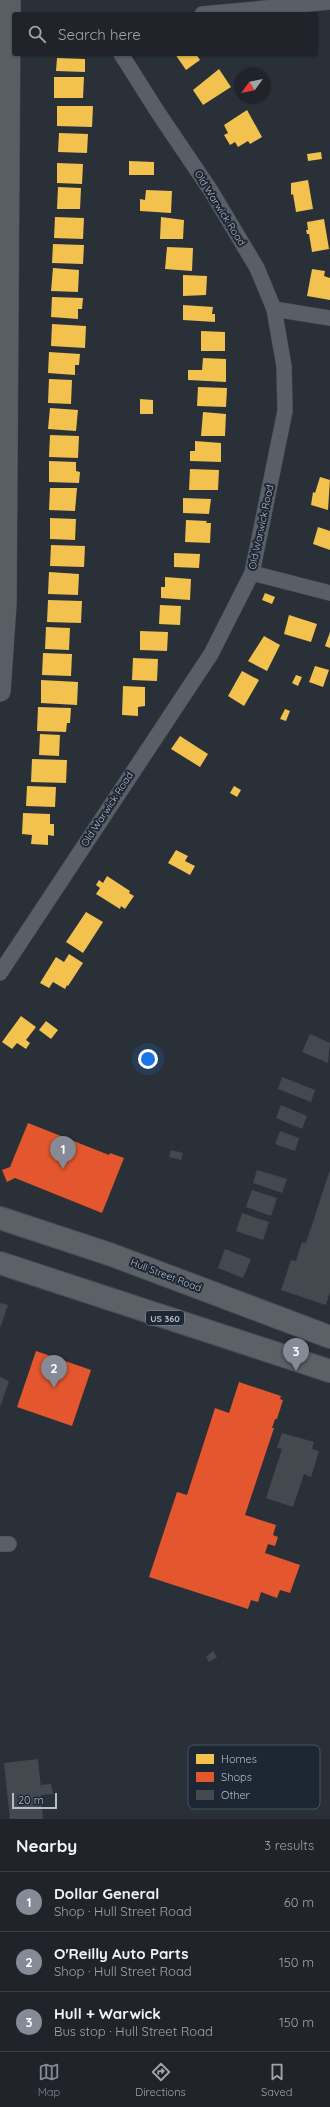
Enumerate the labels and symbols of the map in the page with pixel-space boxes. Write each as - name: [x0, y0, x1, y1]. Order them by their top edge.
- north arrow: [234, 68, 270, 104]
- street label: Old Warwick Road: [192, 168, 248, 248]
- street label: Old Warwick Road: [246, 483, 276, 571]
- street label: Old Warwick Road: [78, 769, 136, 849]
- your location: [138, 1049, 158, 1069]
- pin: 1: [50, 1136, 76, 1169]
- street label: Hull Street Road: [129, 1255, 203, 1295]
- road number: US 360: [146, 1311, 184, 1325]
- pin: 3: [283, 1338, 309, 1371]
- pin: 2: [41, 1355, 67, 1388]
- legend: [188, 1745, 320, 1809]
- text: Homes: [221, 1752, 257, 1766]
- text: Shops: [221, 1770, 252, 1784]
- text: Other: [221, 1788, 251, 1802]
- scale bar: [12, 1791, 57, 1810]

